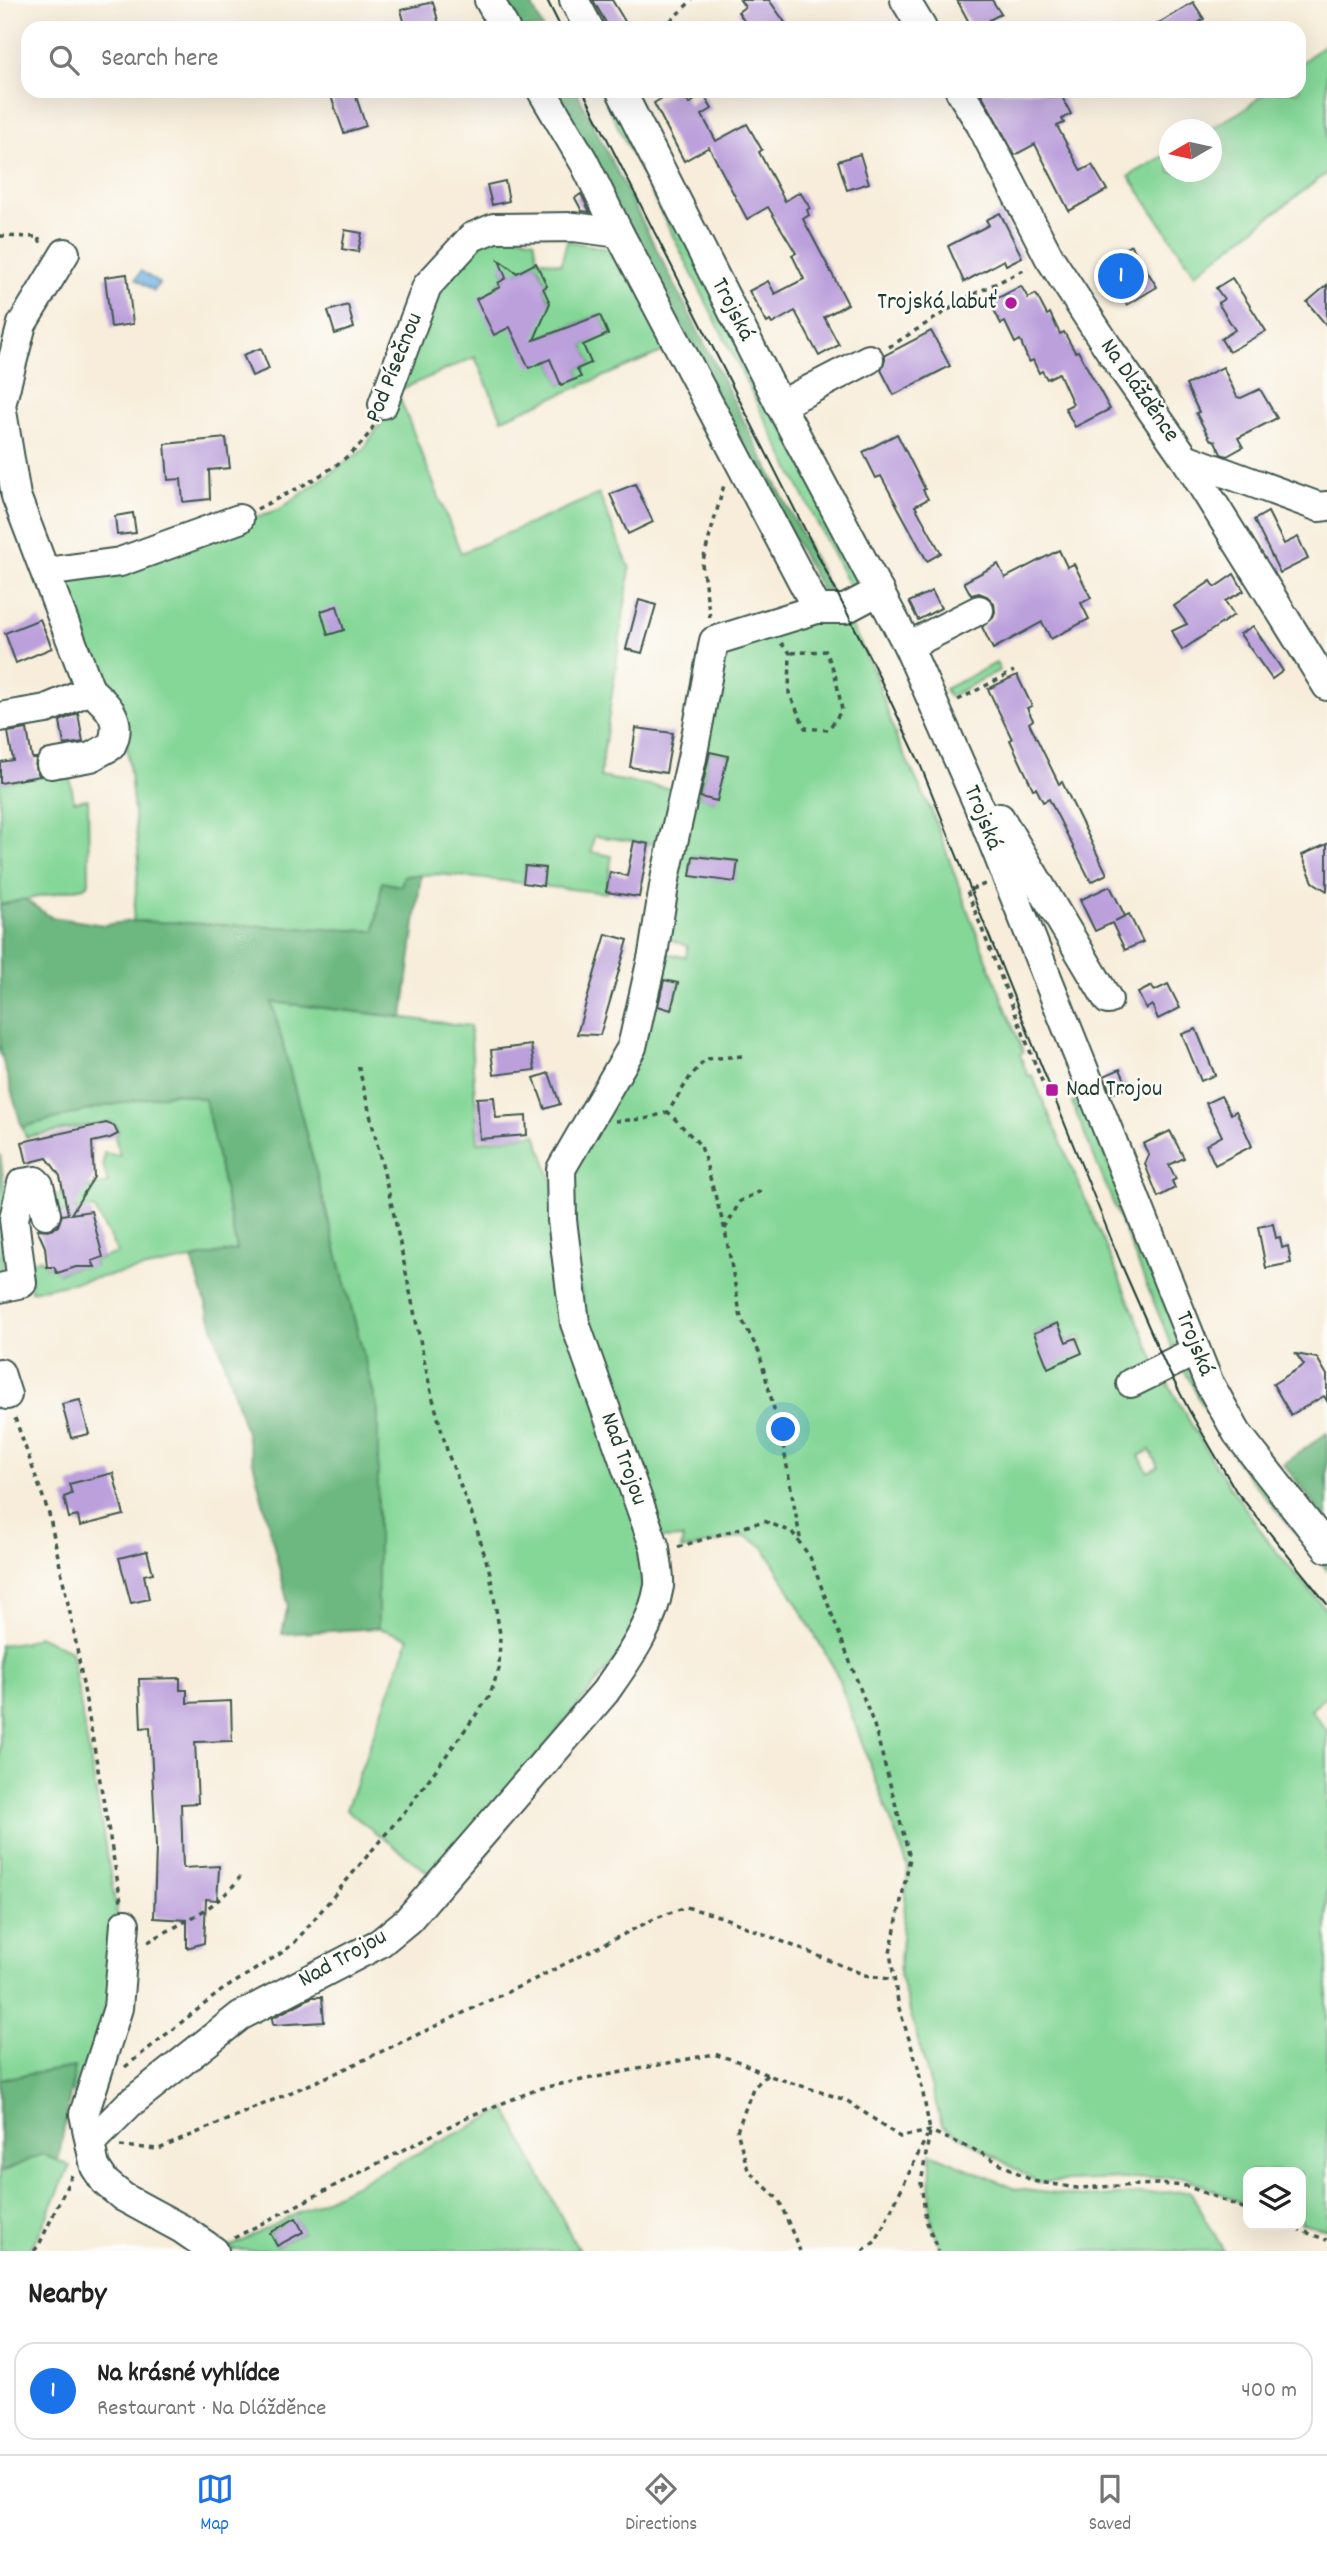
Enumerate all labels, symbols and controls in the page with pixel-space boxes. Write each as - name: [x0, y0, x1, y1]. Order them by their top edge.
- search box: [21, 21, 1306, 98]
- icon: search: [45, 41, 83, 79]
- text: Search here: [101, 41, 219, 78]
- north arrow: [1159, 119, 1222, 182]
- pin: 1: [1098, 250, 1144, 302]
- street label: Trojská: [702, 272, 762, 348]
- place label: Trojská labuť: [877, 286, 997, 320]
- marker: Trojská labuť: [1003, 295, 1019, 311]
- street label: Pod Písečnou: [357, 308, 433, 428]
- street label: Na Dlážděnce: [1091, 332, 1187, 450]
- street label: Trojská: [954, 780, 1010, 856]
- place label: Nad Trojou: [1066, 1073, 1162, 1107]
- marker: Nad Trojou: [1044, 1082, 1060, 1098]
- street label: Trojská: [1166, 1306, 1222, 1382]
- street label: Nad Trojou: [591, 1408, 655, 1510]
- your location: [766, 1412, 800, 1446]
- street label: Nad Trojou: [293, 1921, 393, 1997]
- map controls: [1243, 2167, 1306, 2230]
- button: layers: [1243, 2167, 1306, 2230]
- text: Nearby: [28, 2275, 106, 2318]
- text: Na krásné vyhlídce: [97, 2356, 280, 2393]
- text: 1: [50, 2375, 56, 2408]
- text: 400 m: [1241, 2375, 1297, 2408]
- text: Restaurant · Na Dlážděnce: [97, 2393, 326, 2426]
- tab: Map: [196, 2470, 234, 2539]
- tab: Directions: [625, 2470, 697, 2539]
- tab: Saved: [1089, 2470, 1131, 2539]

